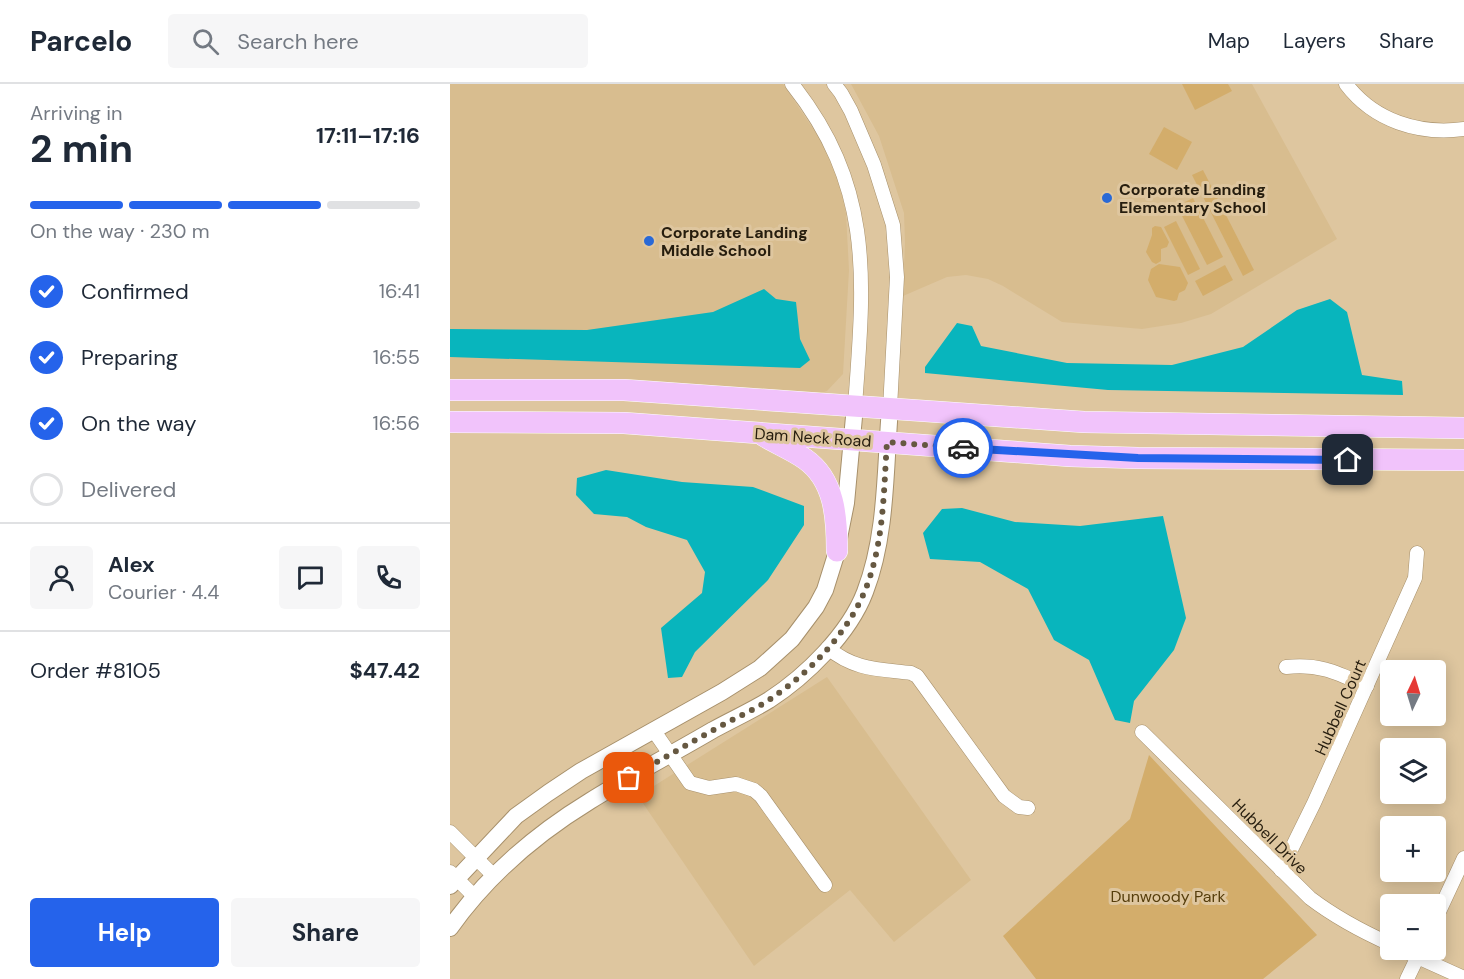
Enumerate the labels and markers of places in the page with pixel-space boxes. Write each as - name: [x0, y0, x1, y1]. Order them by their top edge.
- place label: Corporate Landing Elementary School: [1119, 179, 1266, 218]
- marker: Corporate Landing Elementary School: [1100, 191, 1114, 205]
- place label: Corporate Landing Middle School: [661, 222, 808, 261]
- marker: Corporate Landing Middle School: [642, 234, 656, 248]
- pin: [1322, 434, 1373, 485]
- pin: [603, 752, 654, 803]

